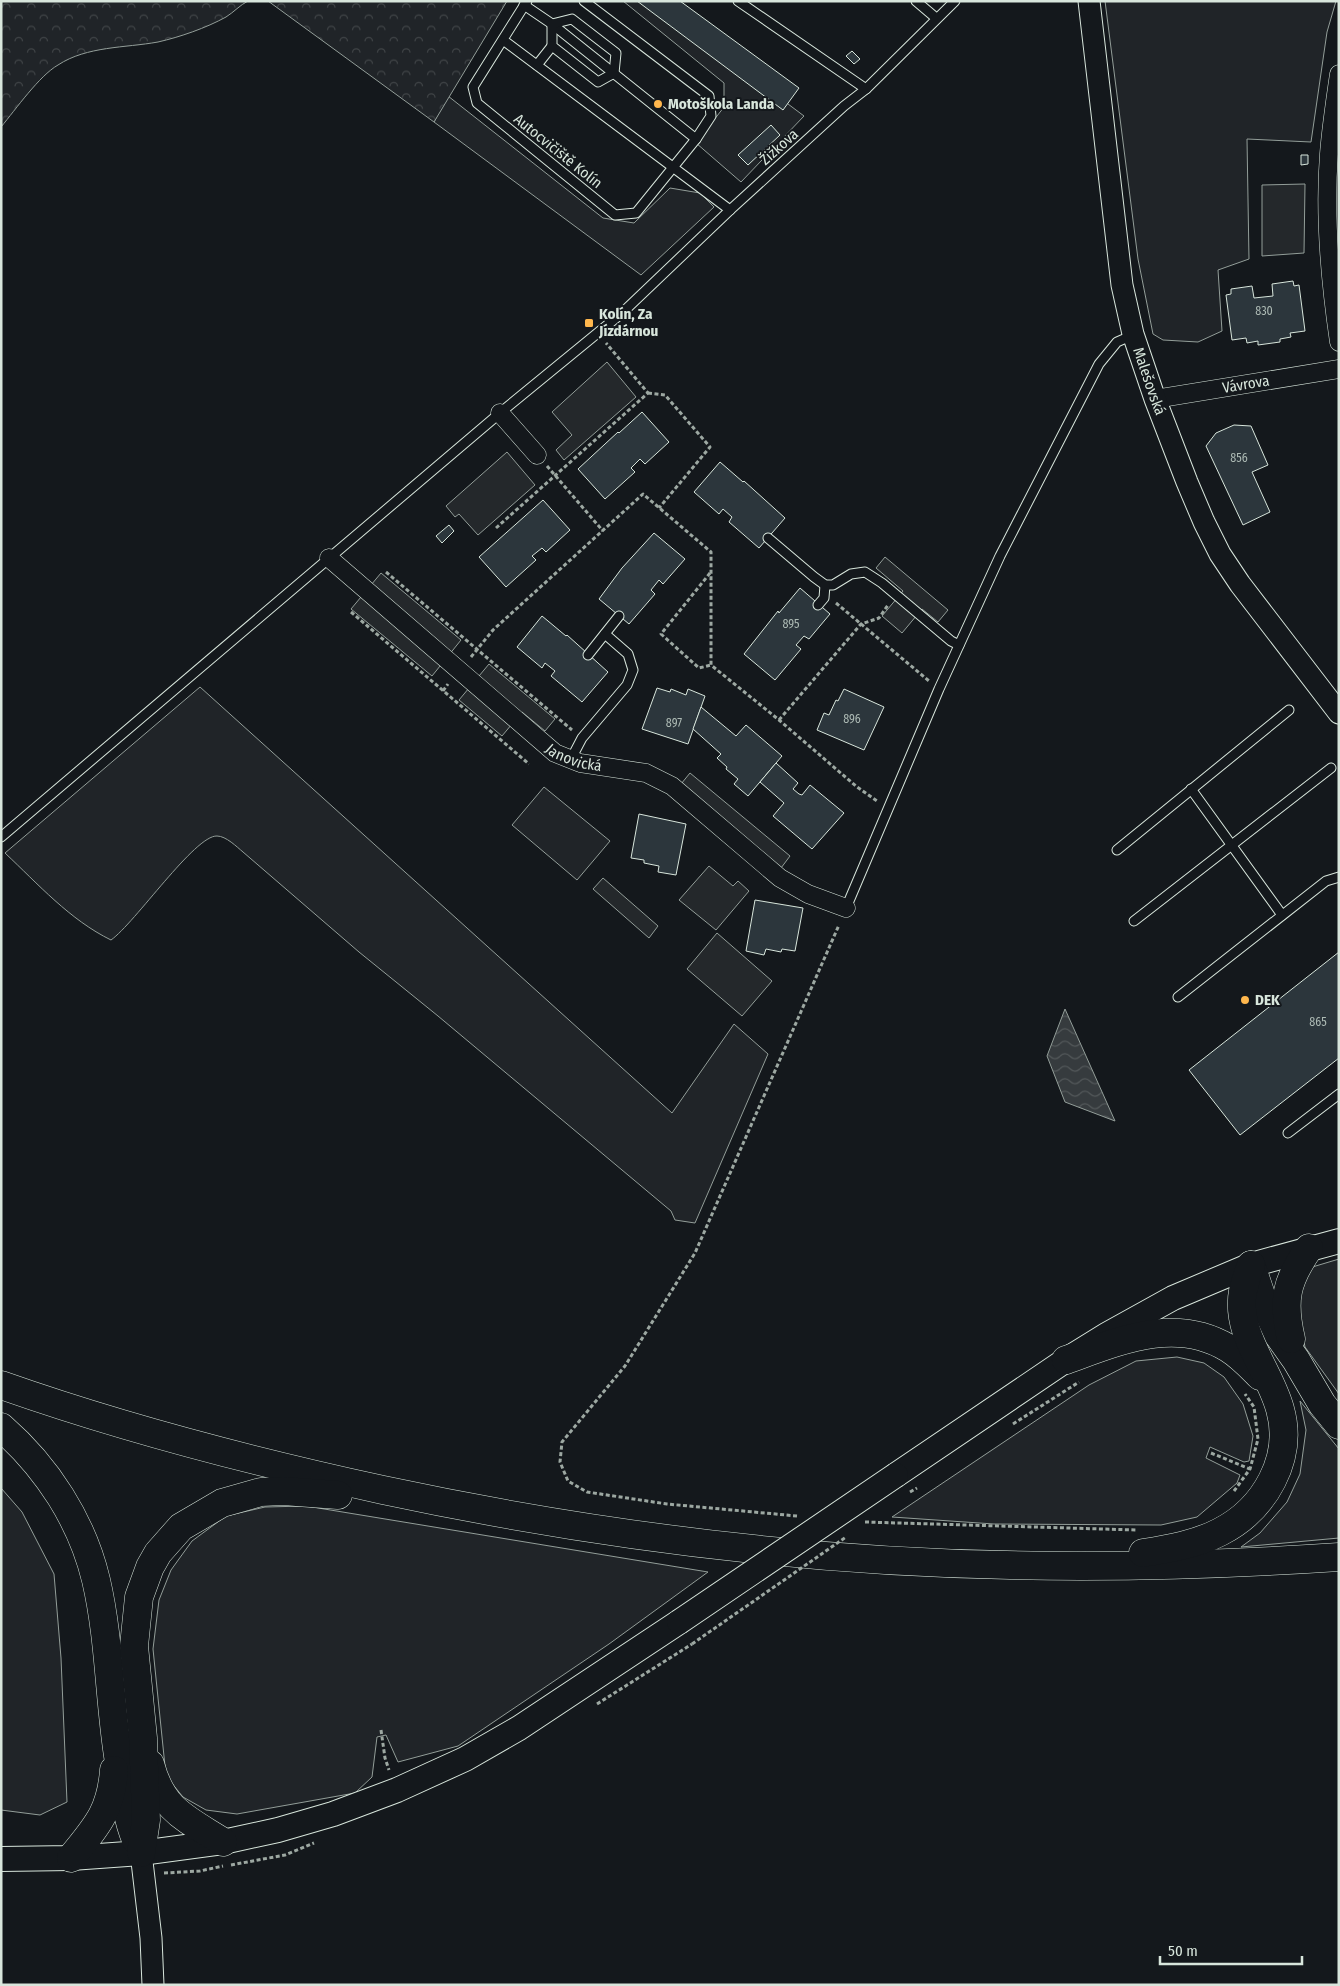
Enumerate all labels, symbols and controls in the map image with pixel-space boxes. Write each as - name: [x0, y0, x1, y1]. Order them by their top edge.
- place label: Motoškola Landa: [668, 95, 775, 113]
- marker: Motoškola Landa: [652, 98, 664, 110]
- street label: Autocvičiště Kolín: [510, 110, 606, 192]
- street label: Žižkova: [756, 125, 802, 169]
- house number: 830: [1255, 304, 1273, 318]
- place label: Kolín, Za Jízdárnou: [598, 305, 658, 340]
- marker: Kolín, Za Jízdárnou: [583, 317, 595, 329]
- street label: Malešovská: [1129, 345, 1169, 418]
- street label: Vávrova: [1221, 372, 1271, 397]
- house number: 856: [1230, 451, 1248, 465]
- house number: 895: [782, 617, 800, 631]
- house number: 896: [843, 712, 861, 726]
- house number: 897: [666, 716, 682, 730]
- street label: Janovická: [542, 740, 603, 775]
- place label: DEK: [1255, 991, 1280, 1009]
- marker: DEK: [1239, 994, 1251, 1006]
- house number: 865: [1309, 1015, 1327, 1029]
- scale bar: [1160, 1934, 1302, 1966]
- text: 50 m: [1168, 1942, 1198, 1960]

